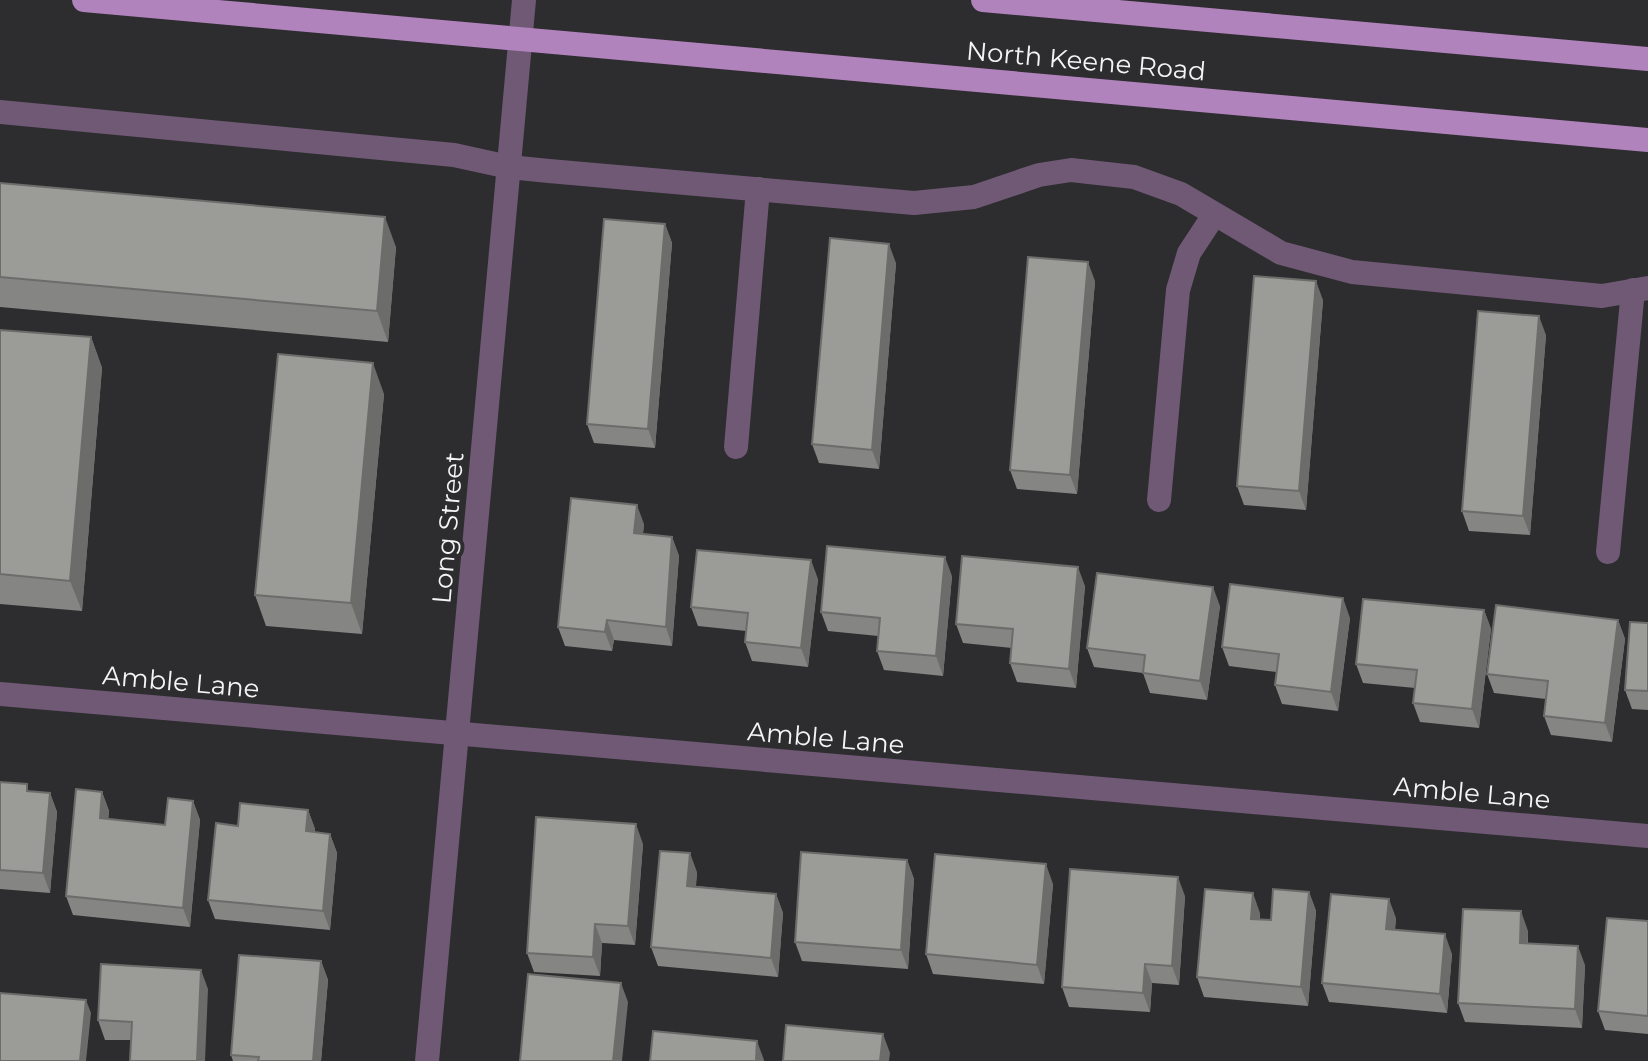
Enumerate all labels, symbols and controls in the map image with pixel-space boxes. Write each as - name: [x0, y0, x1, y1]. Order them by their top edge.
- street label: North Keene Road: [965, 35, 1207, 87]
- street label: Long Street: [425, 451, 471, 605]
- street label: Amble Lane: [101, 659, 261, 705]
- street label: Amble Lane: [746, 715, 906, 761]
- street label: Amble Lane: [1392, 770, 1552, 816]

